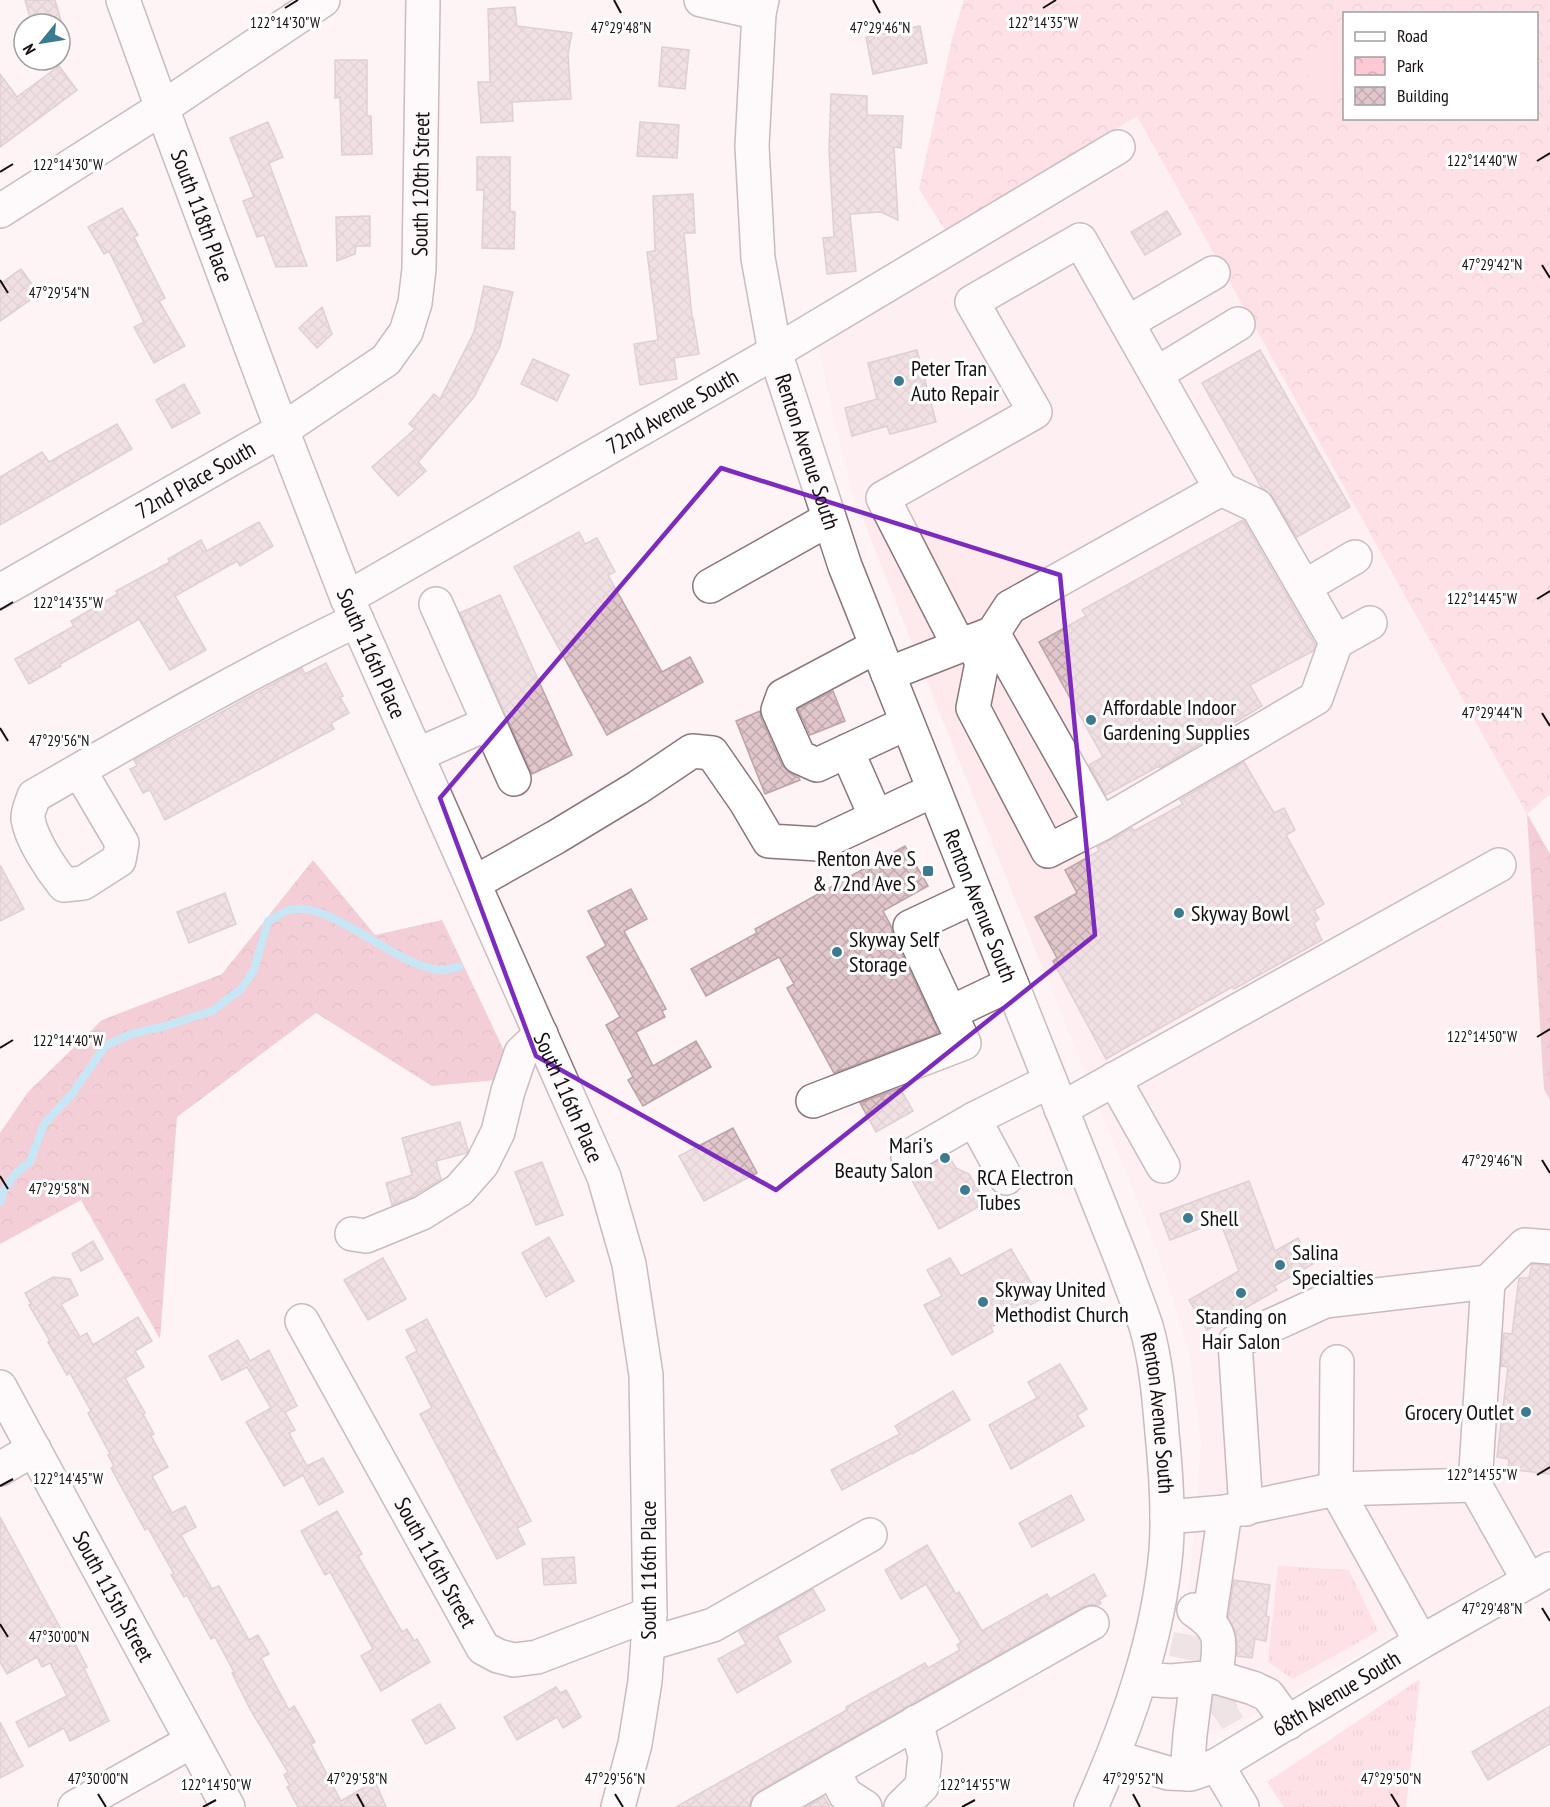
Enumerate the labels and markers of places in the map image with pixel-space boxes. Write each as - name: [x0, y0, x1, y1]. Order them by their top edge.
- place label: Peter Tran Auto Repair: [911, 354, 999, 407]
- marker: Peter Tran Auto Repair: [892, 374, 906, 388]
- place label: Affordable Indoor Gardening Supplies: [1103, 693, 1250, 746]
- marker: Affordable Indoor Gardening Supplies: [1084, 713, 1098, 727]
- place label: Renton Ave S & 72nd Ave S: [812, 844, 916, 897]
- marker: Renton Ave S & 72nd Ave S: [921, 864, 935, 878]
- place label: Skyway Bowl: [1191, 899, 1290, 927]
- marker: Skyway Bowl: [1172, 906, 1186, 920]
- place label: Skyway Self Storage: [849, 925, 940, 978]
- marker: Skyway Self Storage: [830, 945, 844, 959]
- place label: Mari's Beauty Salon: [834, 1131, 933, 1184]
- marker: Mari's Beauty Salon: [938, 1151, 952, 1165]
- place label: RCA Electron Tubes: [977, 1163, 1073, 1216]
- marker: RCA Electron Tubes: [958, 1183, 972, 1197]
- place label: Shell: [1200, 1204, 1239, 1232]
- marker: Shell: [1181, 1211, 1195, 1225]
- place label: Salina Specialties: [1292, 1238, 1374, 1291]
- marker: Salina Specialties: [1273, 1258, 1287, 1272]
- place label: Skyway United Methodist Church: [995, 1275, 1129, 1328]
- marker: Standing on Hair Salon: [1234, 1286, 1248, 1300]
- marker: Skyway United Methodist Church: [976, 1295, 990, 1309]
- place label: Standing on Hair Salon: [1195, 1302, 1287, 1355]
- place label: Grocery Outlet: [1405, 1398, 1514, 1426]
- marker: Grocery Outlet: [1519, 1405, 1533, 1419]

